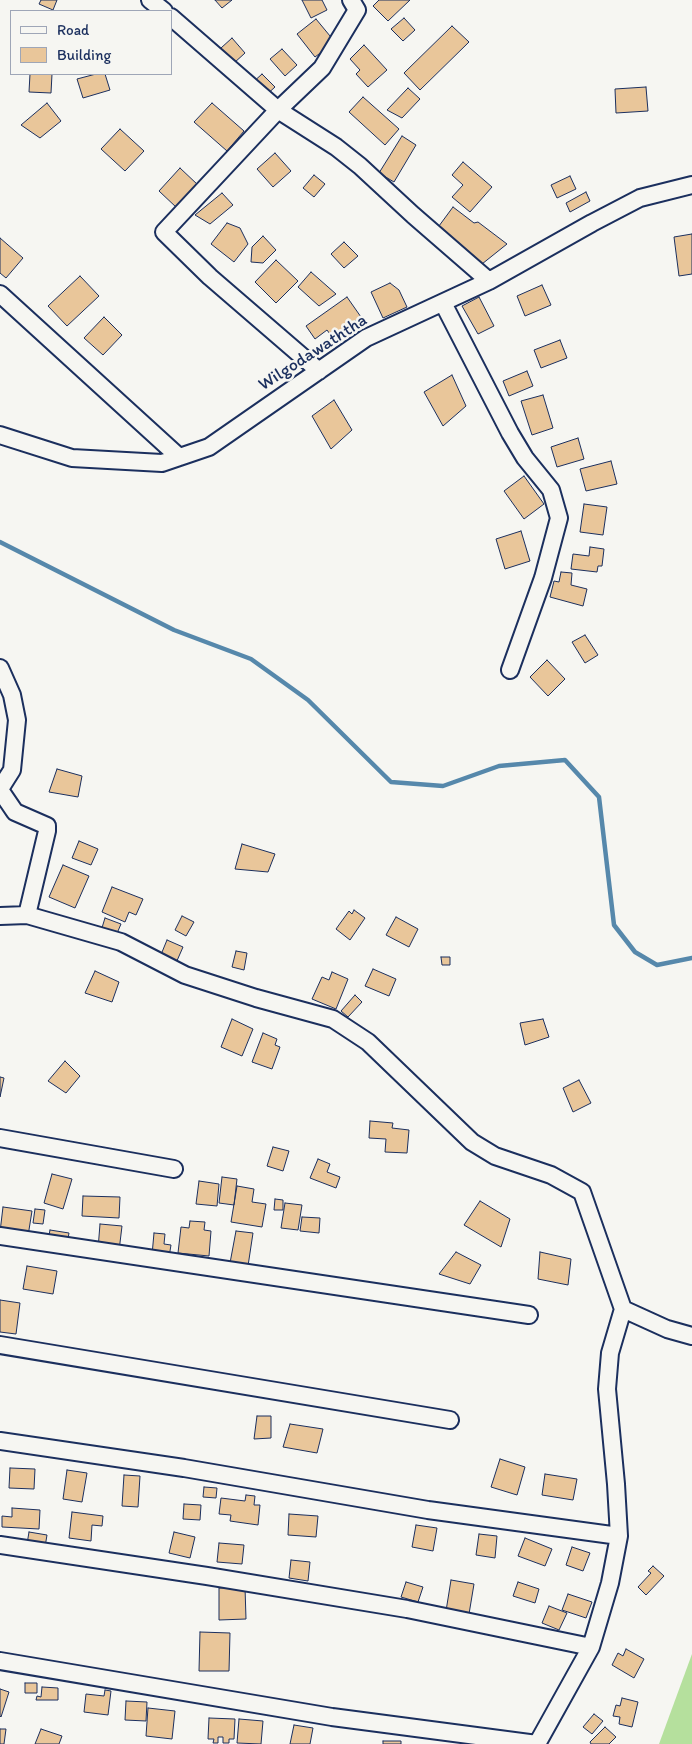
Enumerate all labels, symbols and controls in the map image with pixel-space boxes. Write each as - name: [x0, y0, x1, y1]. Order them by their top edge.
- legend: [10, 10, 172, 75]
- text: Road: [57, 21, 89, 39]
- text: Building: [57, 46, 111, 64]
- street label: Wilgodawaththa: [255, 310, 371, 396]

